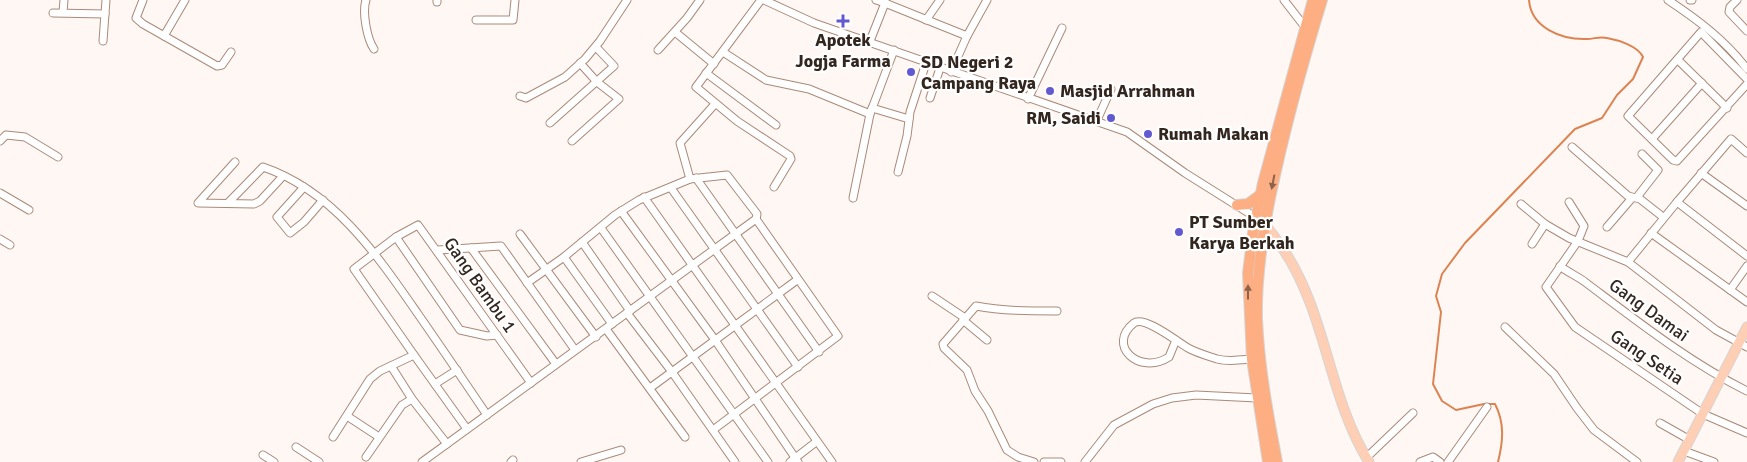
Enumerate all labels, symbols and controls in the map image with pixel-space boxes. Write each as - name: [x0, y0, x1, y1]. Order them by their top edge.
- marker: Apotek Jogja Farma: [837, 15, 849, 27]
- place label: Apotek Jogja Farma: [795, 29, 891, 72]
- place label: SD Negeri 2 Campang Raya: [921, 51, 1036, 94]
- marker: SD Negeri 2 Campang Raya: [905, 66, 917, 78]
- place label: Masjid Arrahman: [1060, 80, 1195, 102]
- marker: Masjid Arrahman: [1044, 85, 1056, 97]
- place label: RM, Saidi: [1026, 107, 1101, 129]
- marker: RM, Saidi: [1105, 112, 1117, 124]
- place label: Rumah Makan: [1158, 123, 1269, 145]
- marker: Rumah Makan: [1142, 128, 1154, 140]
- one-way arrow: [1269, 175, 1277, 191]
- place label: PT Sumber Karya Berkah: [1189, 211, 1295, 254]
- marker: PT Sumber Karya Berkah: [1173, 226, 1185, 238]
- street label: Gang Bambu 1: [439, 233, 521, 337]
- street label: Gang Damai: [1605, 274, 1693, 346]
- one-way arrow: [1244, 284, 1252, 300]
- street label: Gang Setia: [1606, 325, 1688, 389]

